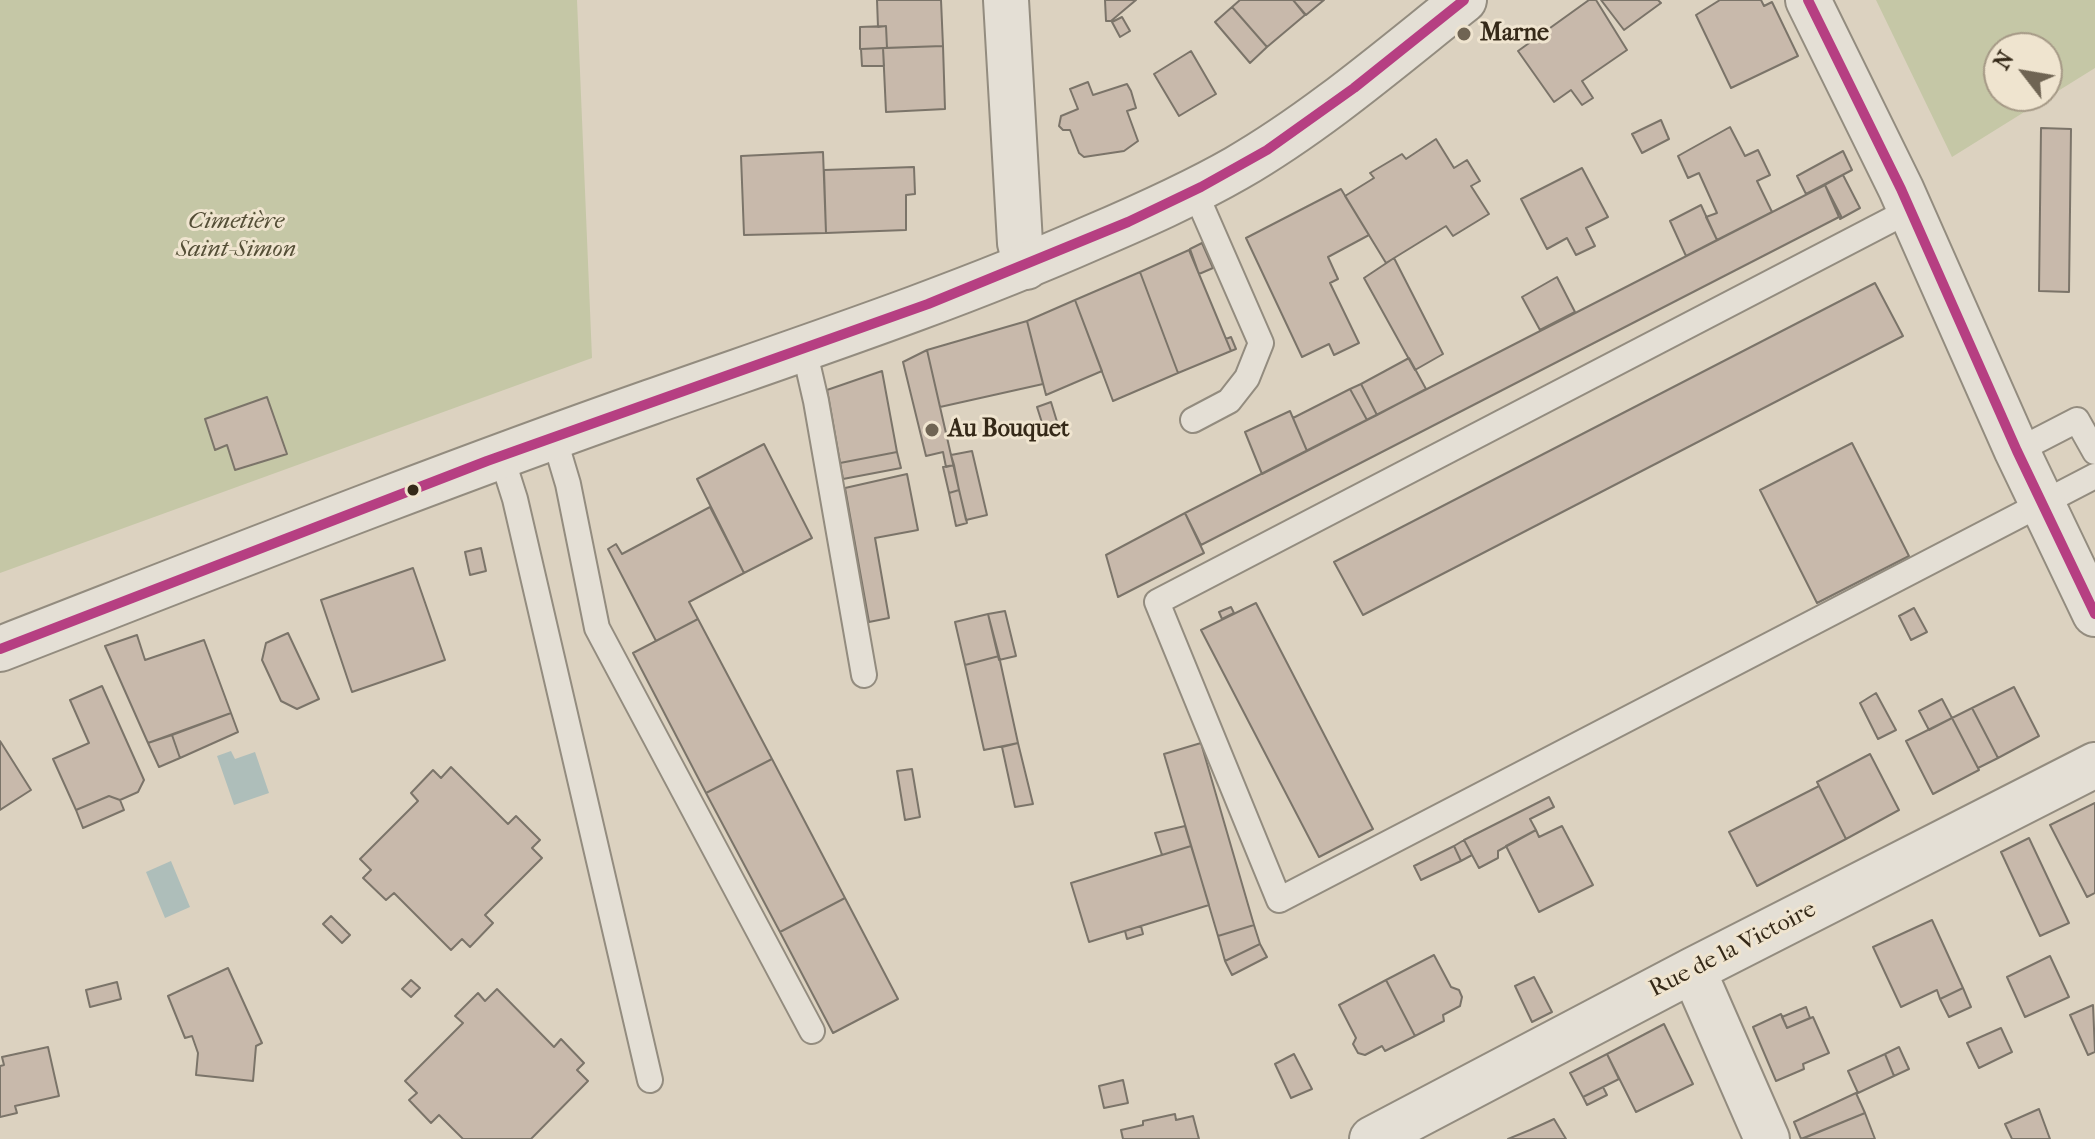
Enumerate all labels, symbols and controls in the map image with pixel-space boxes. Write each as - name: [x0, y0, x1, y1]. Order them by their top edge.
- place label: Marne: [1480, 20, 1549, 48]
- marker: Marne: [1455, 25, 1473, 43]
- north arrow: [1983, 32, 2063, 112]
- text: N: [1989, 47, 2020, 75]
- park label: Cimetière Saint-Simon: [176, 208, 296, 264]
- place label: Au Bouquet: [948, 416, 1069, 444]
- marker: Au Bouquet: [923, 421, 941, 439]
- unlabelled marker: [405, 482, 421, 498]
- street label: Rue de la Victoire: [1645, 896, 1821, 1004]

